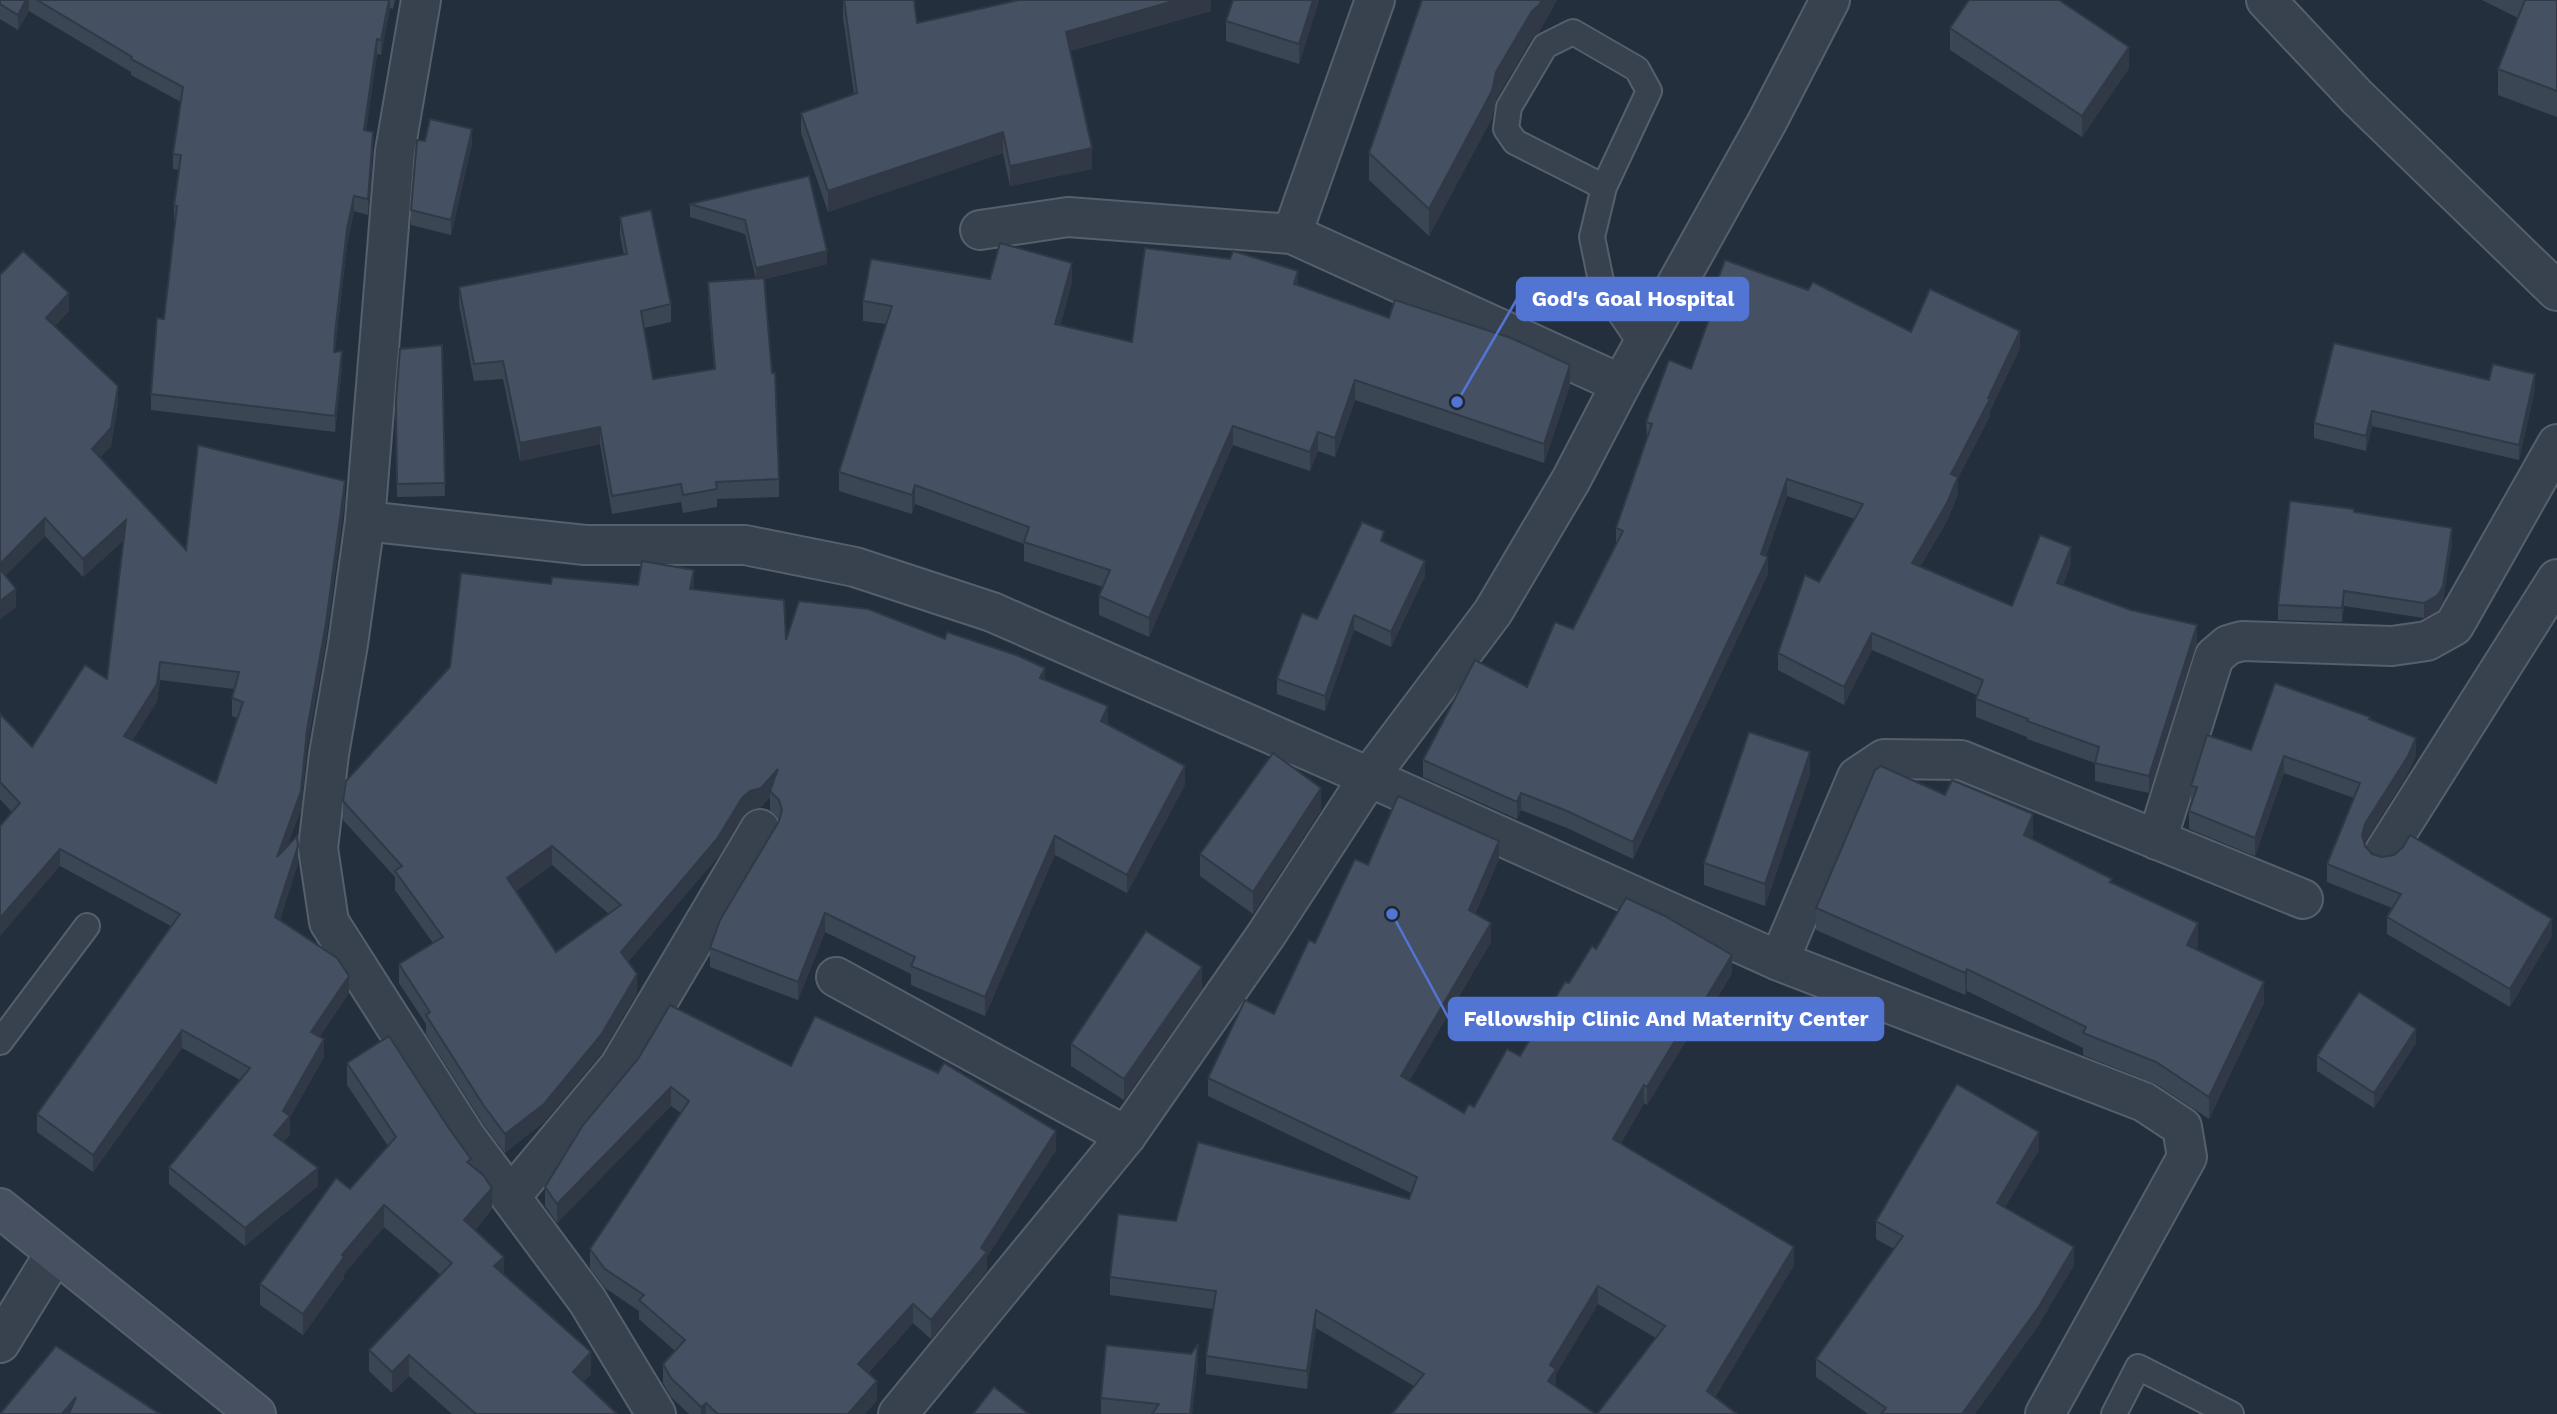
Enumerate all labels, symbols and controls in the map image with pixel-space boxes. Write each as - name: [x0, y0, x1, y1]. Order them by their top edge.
- callout: God's Goal Hospital: [1517, 278, 1748, 320]
- text: God's Goal Hospital: [1532, 286, 1734, 311]
- callout: Fellowship Clinic And Maternity Center: [1449, 998, 1883, 1040]
- text: Fellowship Clinic And Maternity Center: [1463, 1006, 1869, 1031]

